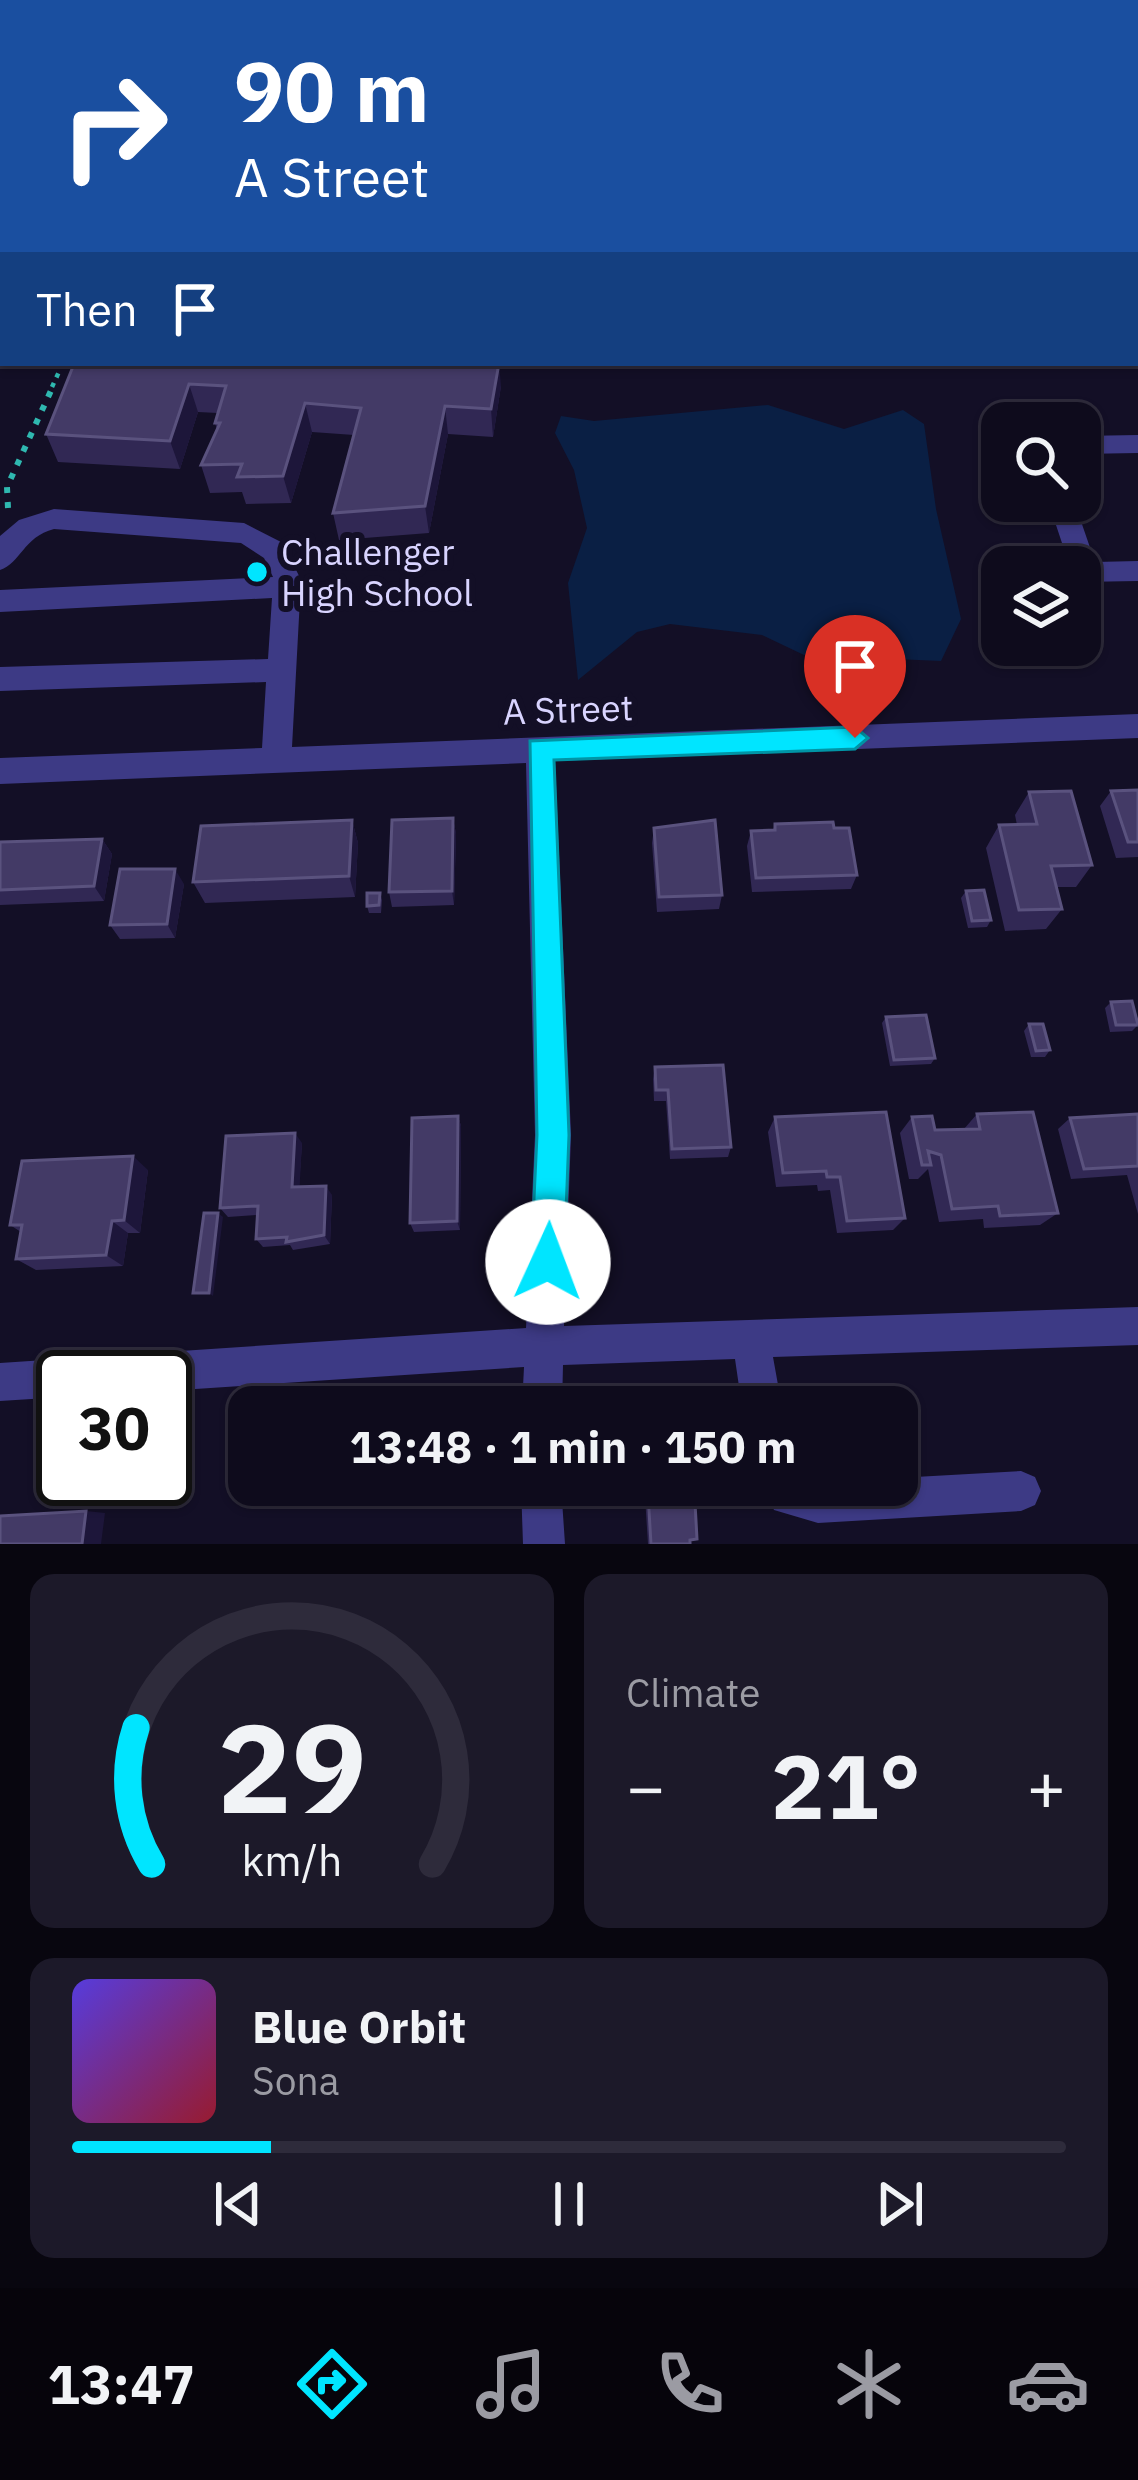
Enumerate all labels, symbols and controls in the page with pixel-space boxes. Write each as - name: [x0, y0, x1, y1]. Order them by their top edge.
- text: 90 m: [234, 36, 430, 145]
- icon: right: [36, 48, 192, 204]
- text: A Street: [234, 142, 429, 212]
- icon: arrive: [162, 276, 228, 342]
- text: Then: [36, 280, 138, 338]
- map controls: [981, 402, 1101, 666]
- button: search: [981, 402, 1101, 522]
- place label: Challenger High School: [281, 528, 473, 616]
- button: layers: [981, 546, 1101, 666]
- marker: Challenger High School: [244, 559, 270, 585]
- pin: [804, 615, 906, 738]
- icon: arrive: [822, 633, 888, 699]
- street label: A Street: [502, 683, 634, 735]
- position arrow: [485, 1199, 611, 1325]
- speed limit sign: 30: [36, 1350, 192, 1506]
- text: 13:48 · 1 min · 150 m: [350, 1417, 796, 1475]
- text: Climate: [626, 1667, 760, 1718]
- text: 29: [217, 1685, 367, 1847]
- text: 21°: [771, 1727, 921, 1844]
- text: −: [626, 1743, 666, 1829]
- text: +: [1026, 1743, 1066, 1829]
- text: km/h: [242, 1832, 342, 1888]
- text: Blue Orbit: [252, 1997, 466, 2055]
- text: Sona: [252, 2055, 339, 2106]
- icon: previous: [205, 2171, 271, 2237]
- icon: pause: [536, 2171, 602, 2237]
- icon: next: [867, 2171, 933, 2237]
- icon: directions: [290, 2342, 374, 2426]
- icon: music: [469, 2342, 553, 2426]
- icon: phone: [648, 2342, 732, 2426]
- icon: climate: [827, 2342, 911, 2426]
- icon: car: [1006, 2342, 1090, 2426]
- text: 13:47: [48, 2349, 195, 2419]

